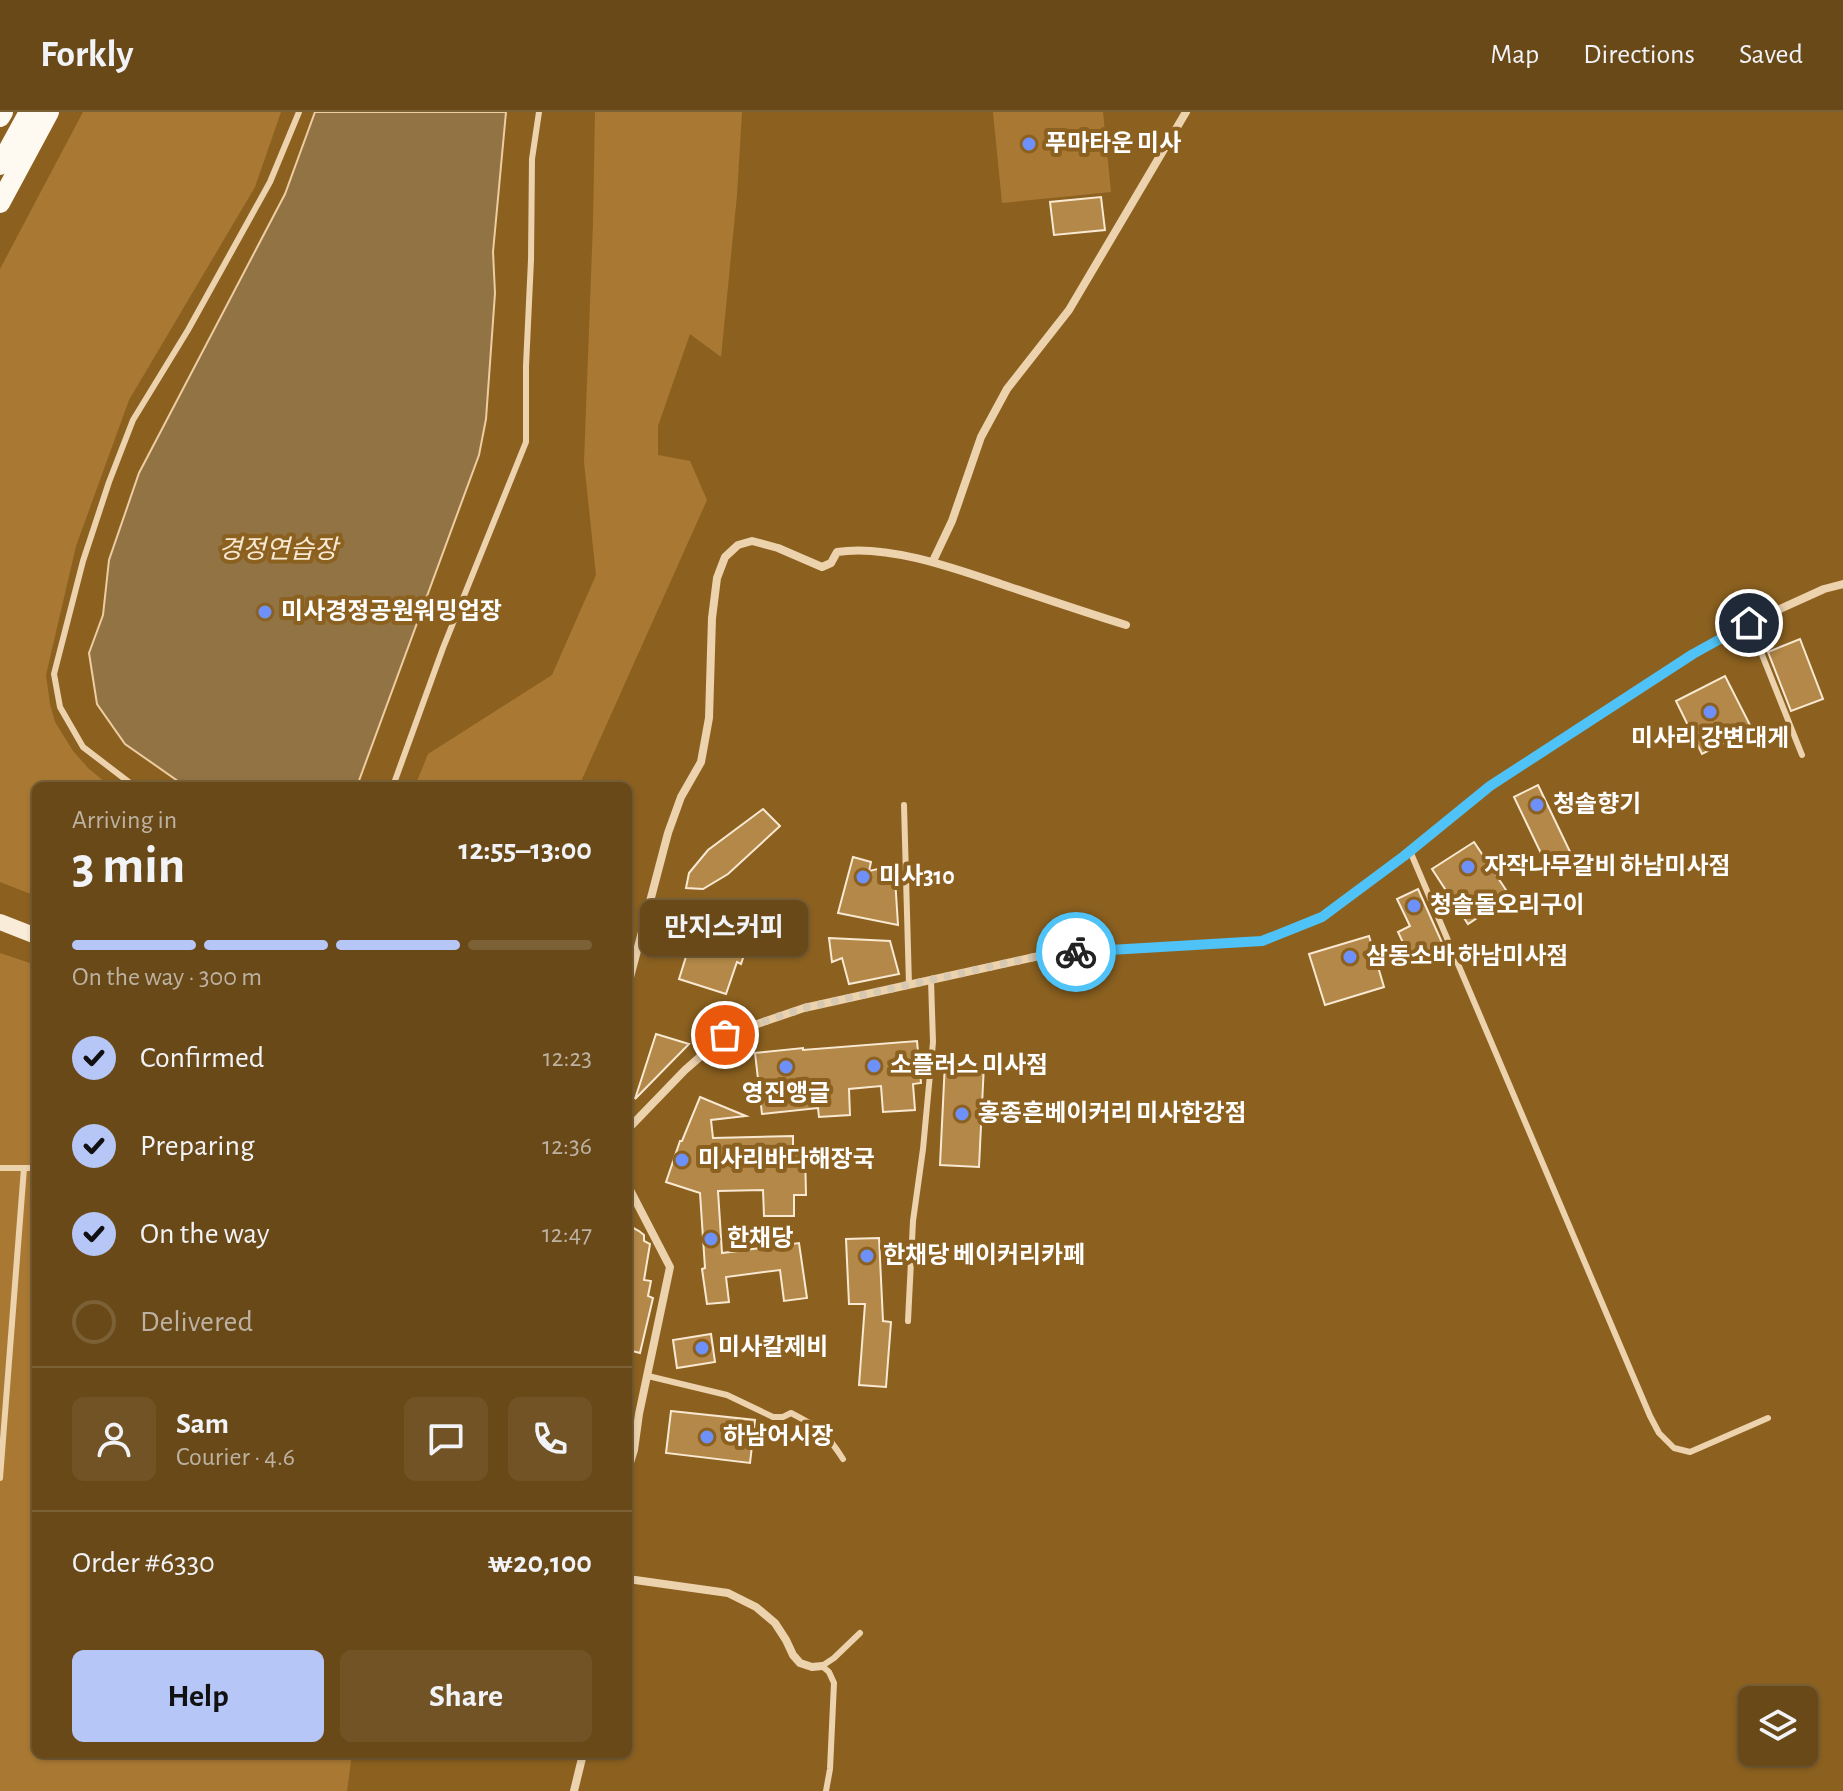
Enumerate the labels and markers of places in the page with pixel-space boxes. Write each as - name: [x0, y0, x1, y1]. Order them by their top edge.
- place label: 푸마타운 미사: [1045, 130, 1181, 156]
- marker: 푸마타운 미사: [1020, 135, 1038, 153]
- pin: [1715, 589, 1783, 657]
- place label: 미사경정공원워밍업장: [281, 598, 502, 624]
- marker: 미사경정공원워밍업장: [256, 603, 274, 621]
- marker: 미사리 강변대게: [1701, 703, 1719, 721]
- place label: 미사리 강변대게: [1631, 725, 1789, 751]
- place label: 청솔향기: [1553, 791, 1641, 817]
- marker: 청솔향기: [1528, 796, 1546, 814]
- place label: 자작나무갈비 하남미사점: [1484, 853, 1731, 879]
- marker: 자작나무갈비 하남미사점: [1459, 858, 1477, 876]
- place label: 미사310: [879, 863, 955, 889]
- marker: 미사310: [854, 868, 872, 886]
- place label: 청솔돌오리구이: [1430, 892, 1585, 918]
- marker: 청솔돌오리구이: [1405, 897, 1423, 915]
- callout: 만지스커피: [641, 899, 809, 955]
- place label: 삼동소바 하남미사점: [1366, 943, 1568, 969]
- marker: 삼동소바 하남미사점: [1341, 948, 1359, 966]
- pin: [691, 1001, 759, 1069]
- place label: 소플러스 미사점: [890, 1052, 1048, 1078]
- marker: 소플러스 미사점: [865, 1057, 883, 1075]
- marker: 영진앵글: [777, 1058, 795, 1076]
- place label: 영진앵글: [742, 1080, 830, 1106]
- place label: 홍종흔베이커리 미사한강점: [978, 1100, 1247, 1126]
- marker: 홍종흔베이커리 미사한강점: [953, 1105, 971, 1123]
- place label: 미사리바다해장국: [698, 1146, 875, 1172]
- marker: 미사리바다해장국: [673, 1151, 691, 1169]
- place label: 한채당: [727, 1225, 793, 1251]
- marker: 한채당: [702, 1230, 720, 1248]
- place label: 한채당 베이커리카페: [883, 1242, 1085, 1268]
- marker: 한채당 베이커리카페: [858, 1247, 876, 1265]
- place label: 미사칼제비: [718, 1334, 828, 1360]
- marker: 미사칼제비: [693, 1339, 711, 1357]
- place label: 하남어시장: [723, 1423, 833, 1449]
- marker: 하남어시장: [698, 1428, 716, 1446]

